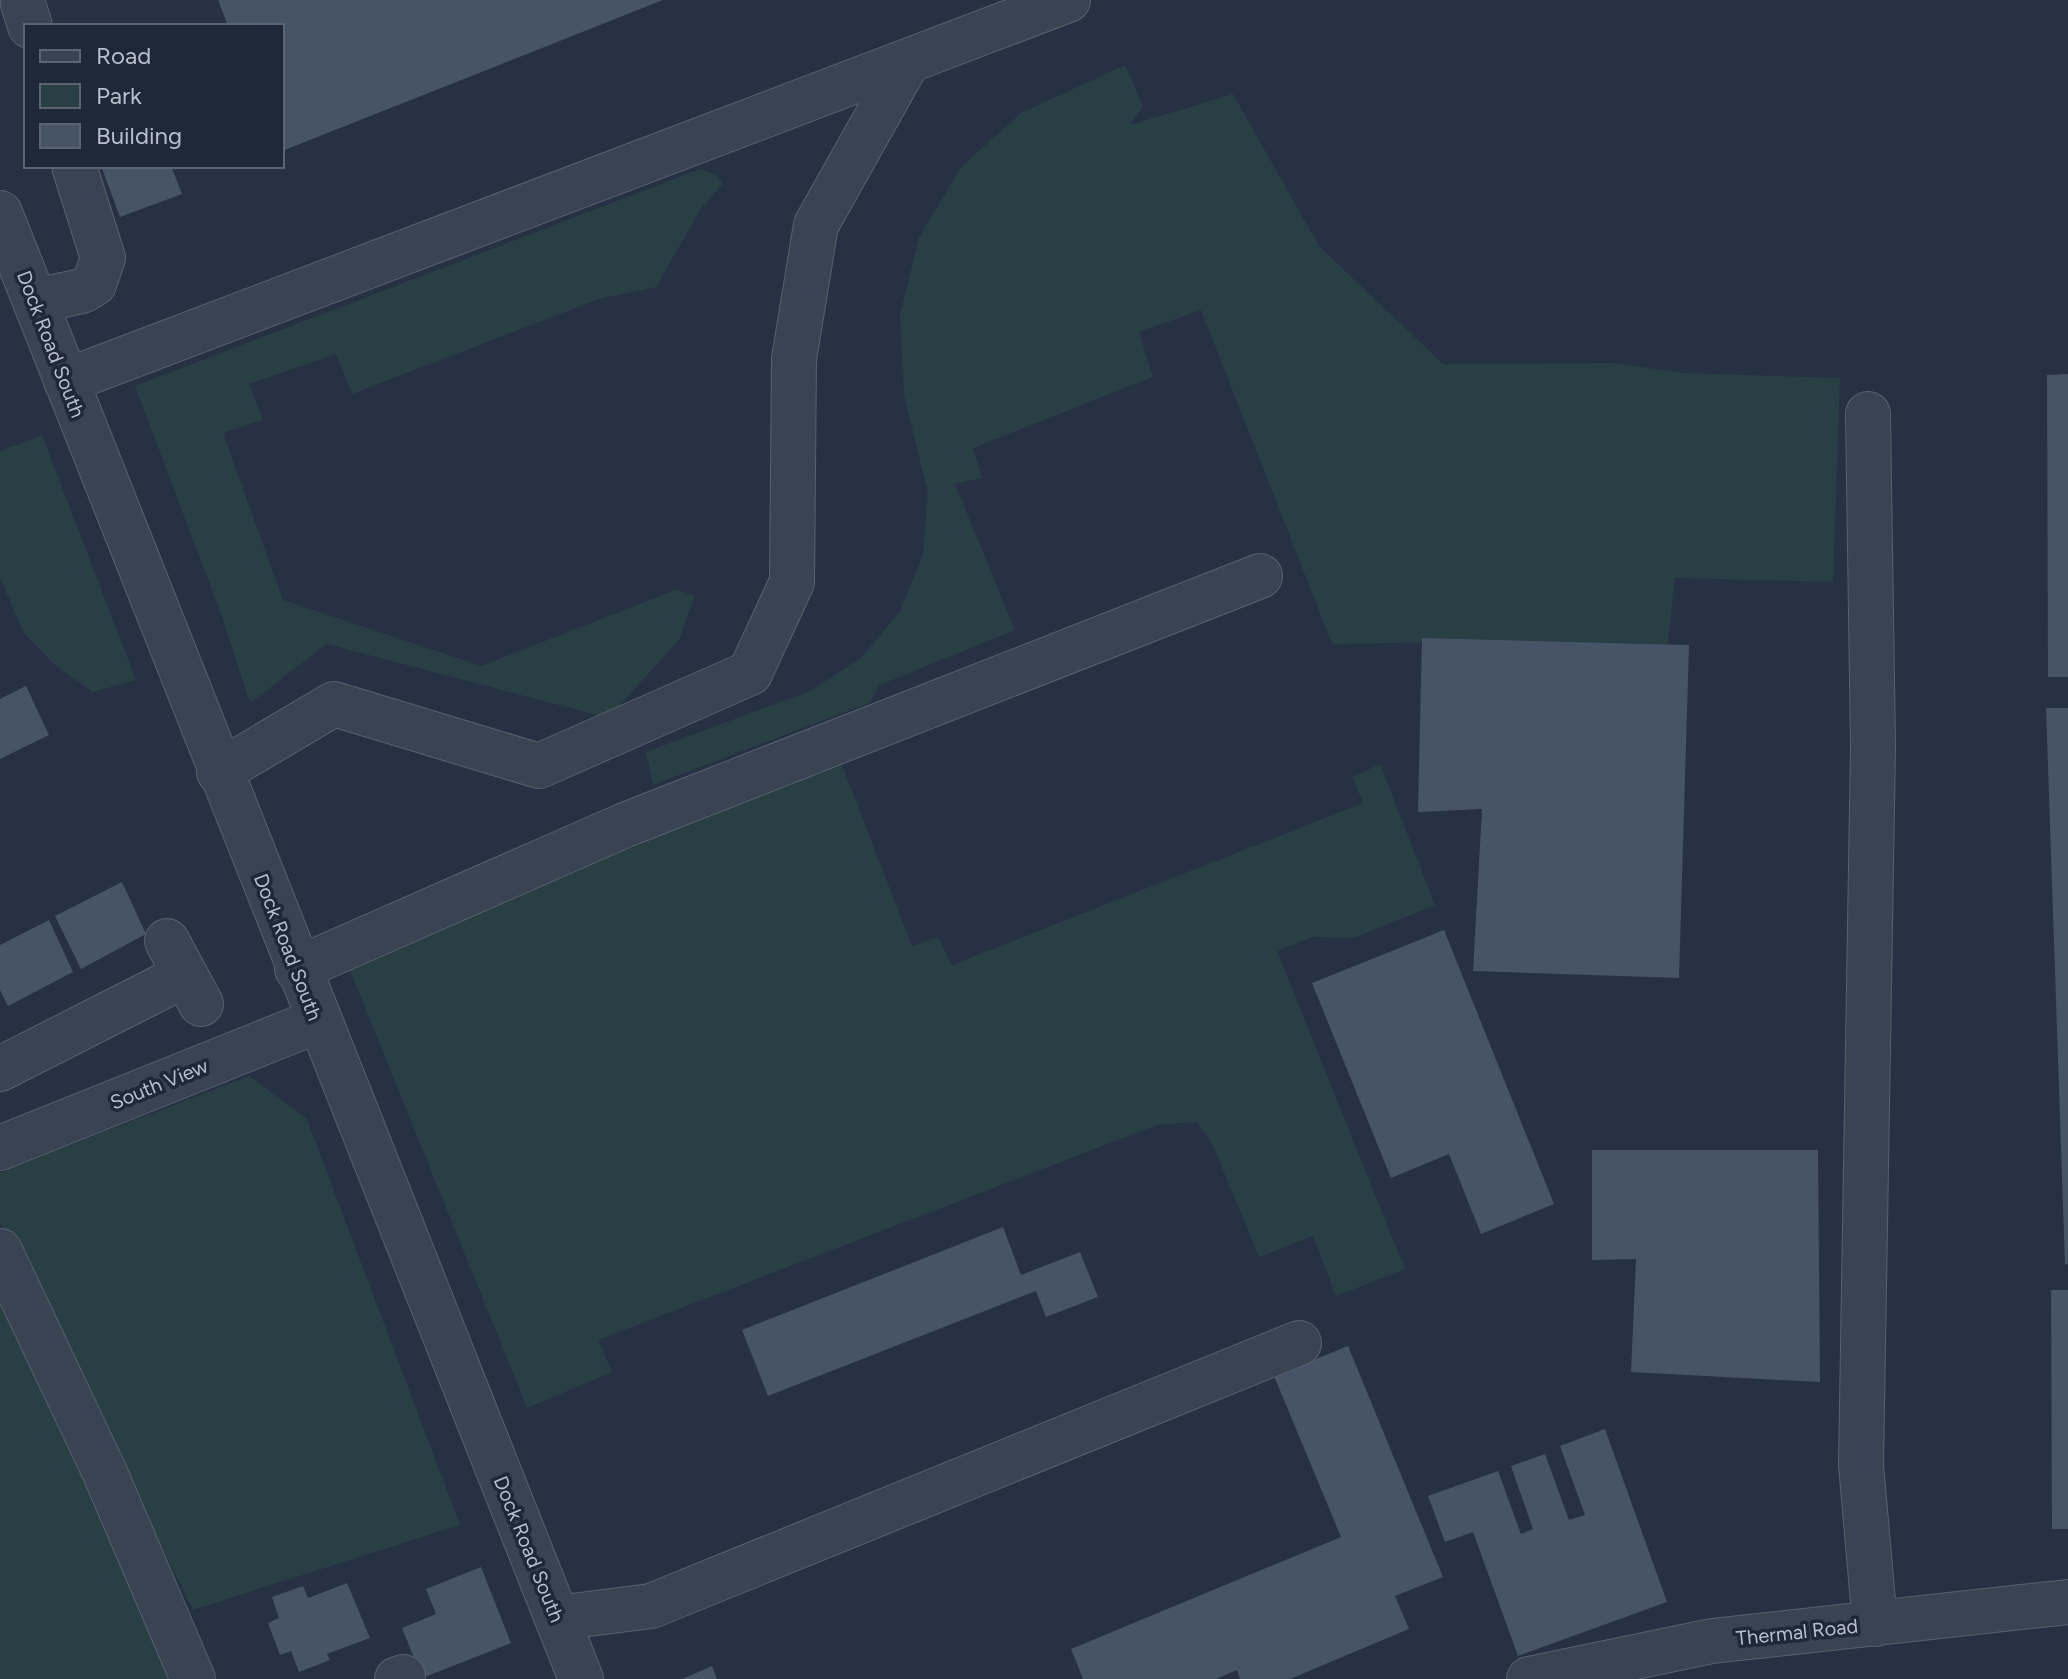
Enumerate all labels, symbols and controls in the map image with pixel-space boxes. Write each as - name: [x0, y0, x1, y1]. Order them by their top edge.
- legend: [24, 24, 284, 168]
- text: Road: [96, 41, 151, 70]
- text: Park: [96, 81, 142, 110]
- text: Building: [96, 121, 182, 150]
- street label: Dock Road South: [12, 267, 90, 421]
- street label: Dock Road South: [249, 870, 327, 1024]
- street label: South View: [107, 1053, 212, 1115]
- street label: Dock Road South: [489, 1472, 569, 1626]
- street label: Thermal Road: [1735, 1614, 1859, 1650]

